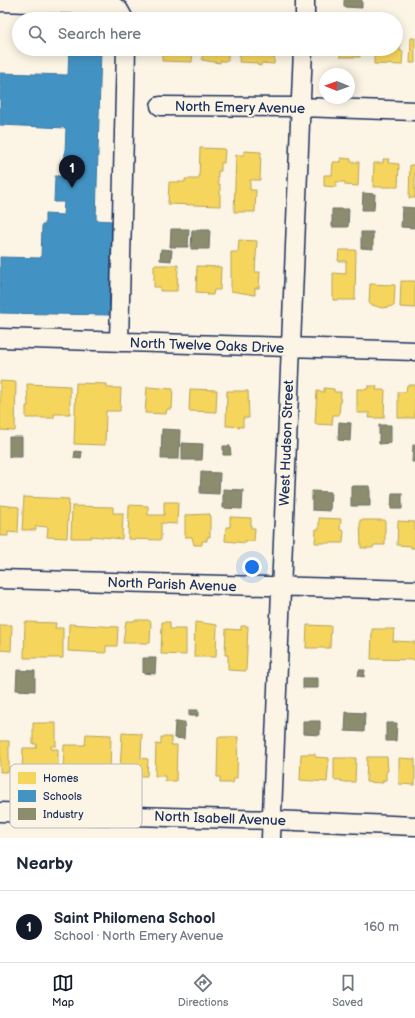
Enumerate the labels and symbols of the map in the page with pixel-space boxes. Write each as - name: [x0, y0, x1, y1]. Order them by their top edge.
- north arrow: [319, 68, 355, 104]
- street label: North Emery Avenue: [175, 98, 305, 117]
- pin: 1: [59, 155, 85, 188]
- street label: North Twelve Oaks Drive: [129, 334, 284, 357]
- street label: West Hudson Street: [276, 379, 297, 506]
- your location: [242, 557, 262, 577]
- street label: North Parish Avenue: [107, 574, 237, 595]
- legend: [10, 764, 142, 828]
- text: Homes: [43, 772, 79, 785]
- text: Schools: [43, 790, 83, 803]
- text: Industry: [43, 808, 83, 821]
- street label: North Isabell Avenue: [154, 808, 286, 829]

